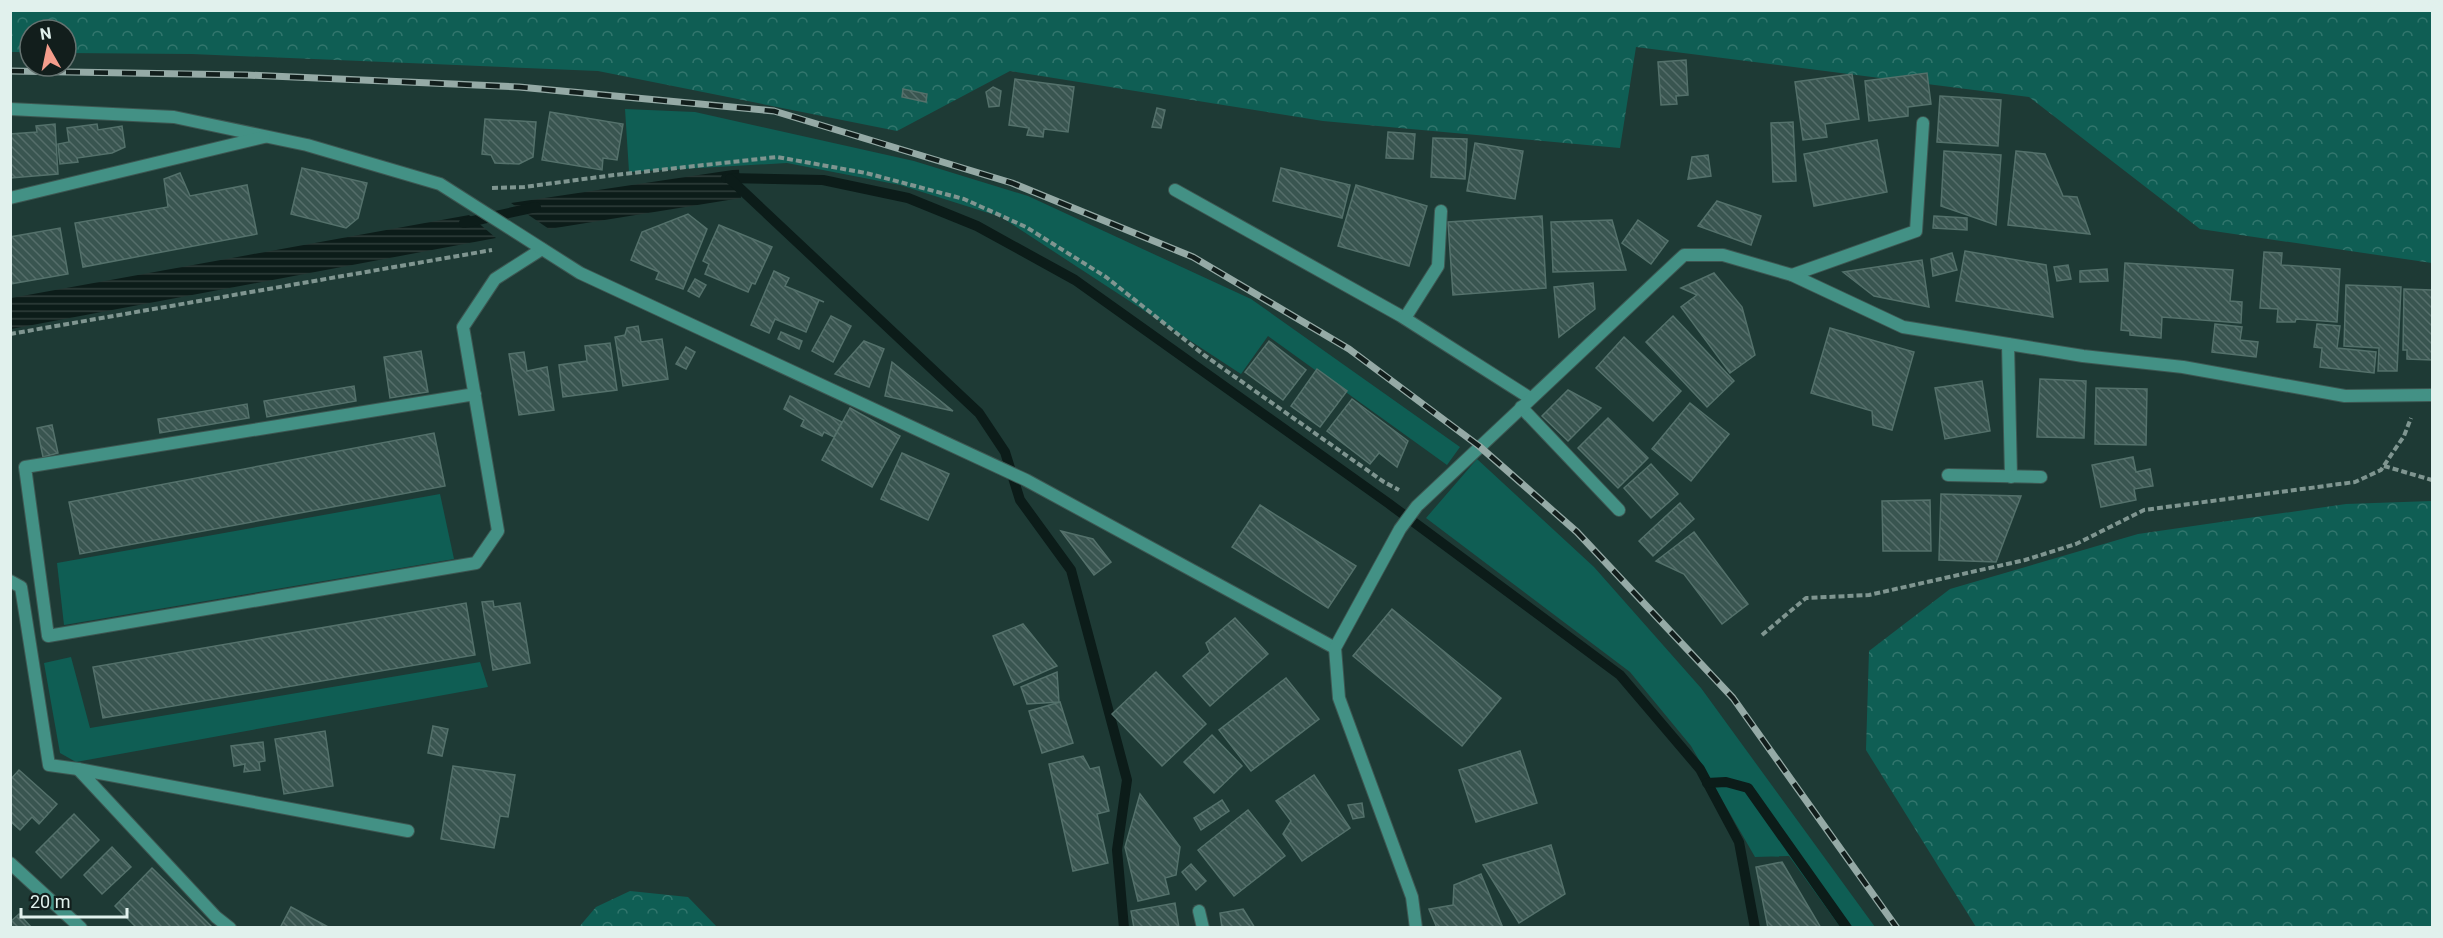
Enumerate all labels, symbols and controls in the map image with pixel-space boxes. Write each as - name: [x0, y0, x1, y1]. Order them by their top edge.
- north arrow: [18, 18, 78, 78]
- text: N: [39, 23, 53, 44]
- scale bar: [21, 881, 128, 919]
- text: 20 m: [30, 891, 70, 912]

